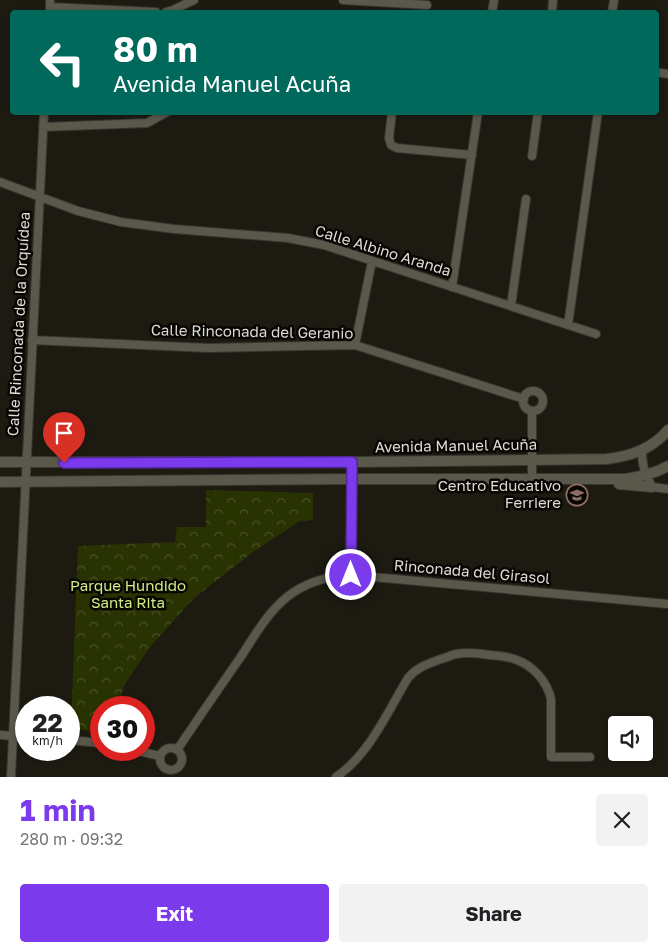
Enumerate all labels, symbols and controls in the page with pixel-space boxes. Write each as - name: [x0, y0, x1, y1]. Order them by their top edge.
- text: 80 m: [113, 28, 198, 70]
- icon: left: [30, 30, 95, 95]
- text: Avenida Manuel Acuña: [113, 70, 351, 97]
- street label: Calle Rinconada de la Orquídea: [3, 211, 33, 437]
- street label: Calle Albino Aranda: [313, 221, 454, 279]
- street label: Calle Rinconada del Geranio: [151, 320, 353, 342]
- pin: [43, 412, 85, 463]
- icon: arrive: [50, 419, 78, 447]
- street label: Avenida Manuel Acuña: [375, 435, 537, 455]
- place label: Centro Educativo Ferriere: [438, 476, 561, 511]
- school or university icon: Centro Educativo Ferriere: [565, 483, 589, 507]
- position arrow: [324, 548, 376, 600]
- street label: Rinconada del Girasol: [393, 555, 551, 587]
- park label: Parque Hundido Santa Rita: [70, 576, 186, 611]
- speed limit sign: 30: [90, 696, 155, 761]
- text: 22: [32, 707, 63, 738]
- map controls: [608, 716, 653, 761]
- button: sound: [608, 716, 653, 761]
- text: km/h: [32, 733, 63, 748]
- text: 1 min: [20, 792, 96, 828]
- button: close: [596, 794, 648, 846]
- text: 280 m · 09:32: [20, 829, 123, 849]
- button: Exit: [20, 884, 329, 942]
- button: Share: [339, 884, 648, 942]

